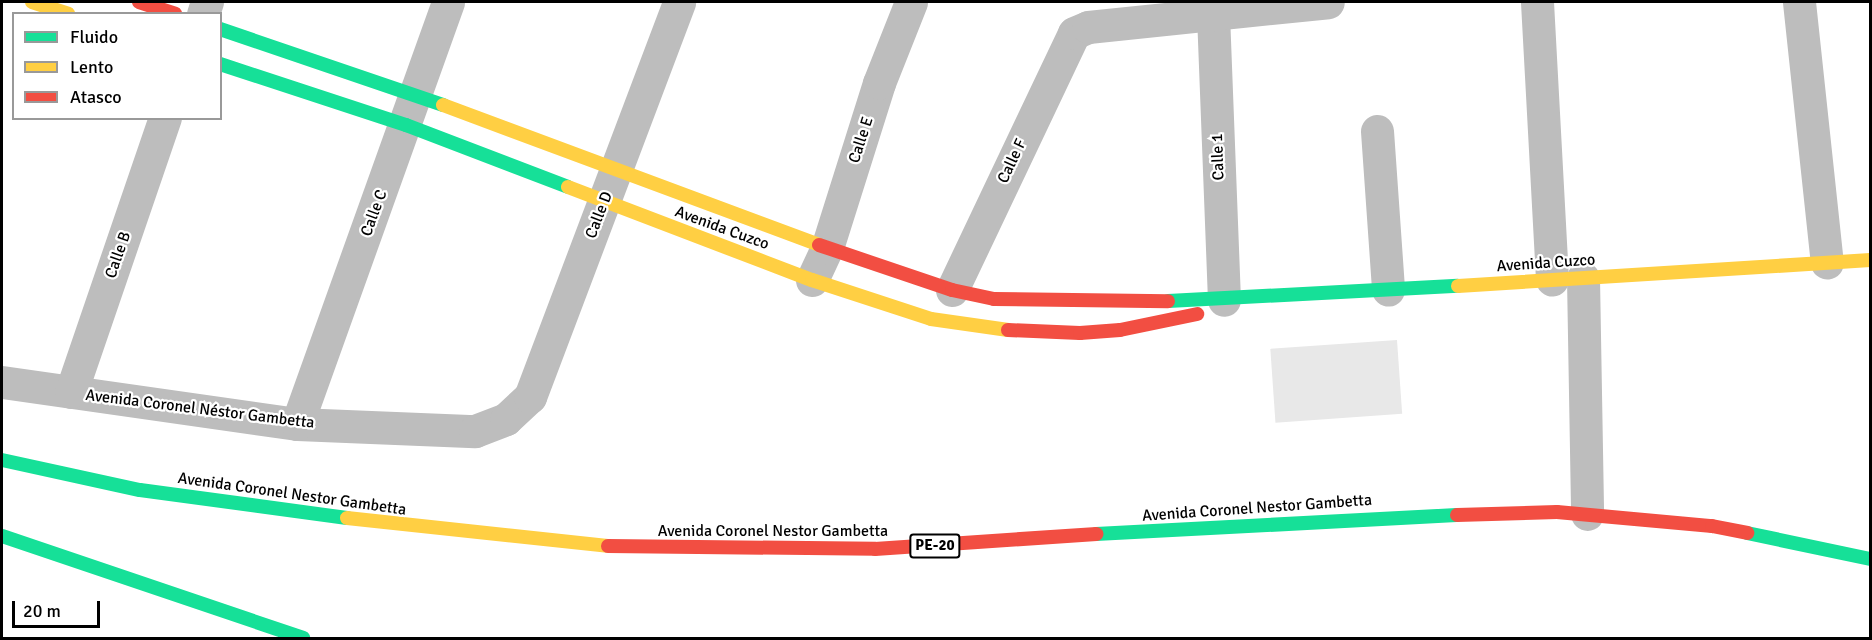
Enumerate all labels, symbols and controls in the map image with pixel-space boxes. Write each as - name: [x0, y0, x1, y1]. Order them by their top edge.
- legend: [12, 12, 222, 120]
- text: Fluido: [70, 26, 118, 48]
- text: Lento: [70, 56, 113, 78]
- text: Atasco: [70, 86, 122, 108]
- street label: Calle E: [845, 115, 877, 165]
- street label: Calle 1: [1208, 133, 1228, 181]
- street label: Calle F: [993, 136, 1031, 186]
- street label: Calle C: [357, 187, 391, 239]
- street label: Calle D: [581, 189, 617, 241]
- street label: Avenida Cuzco: [672, 202, 772, 254]
- street label: Calle B: [101, 229, 135, 281]
- street label: Avenida Cuzco: [1496, 250, 1596, 276]
- street label: Avenida Coronel Néstor Gambetta: [84, 385, 316, 433]
- street label: Avenida Coronel Nestor Gambetta: [177, 468, 407, 520]
- street label: Avenida Coronel Nestor Gambetta: [1141, 490, 1373, 526]
- street label: Avenida Coronel Nestor Gambetta: [658, 521, 888, 541]
- road number: PE-20: [908, 534, 962, 558]
- scale bar: [15, 589, 104, 627]
- text: 20 m: [23, 600, 61, 622]

